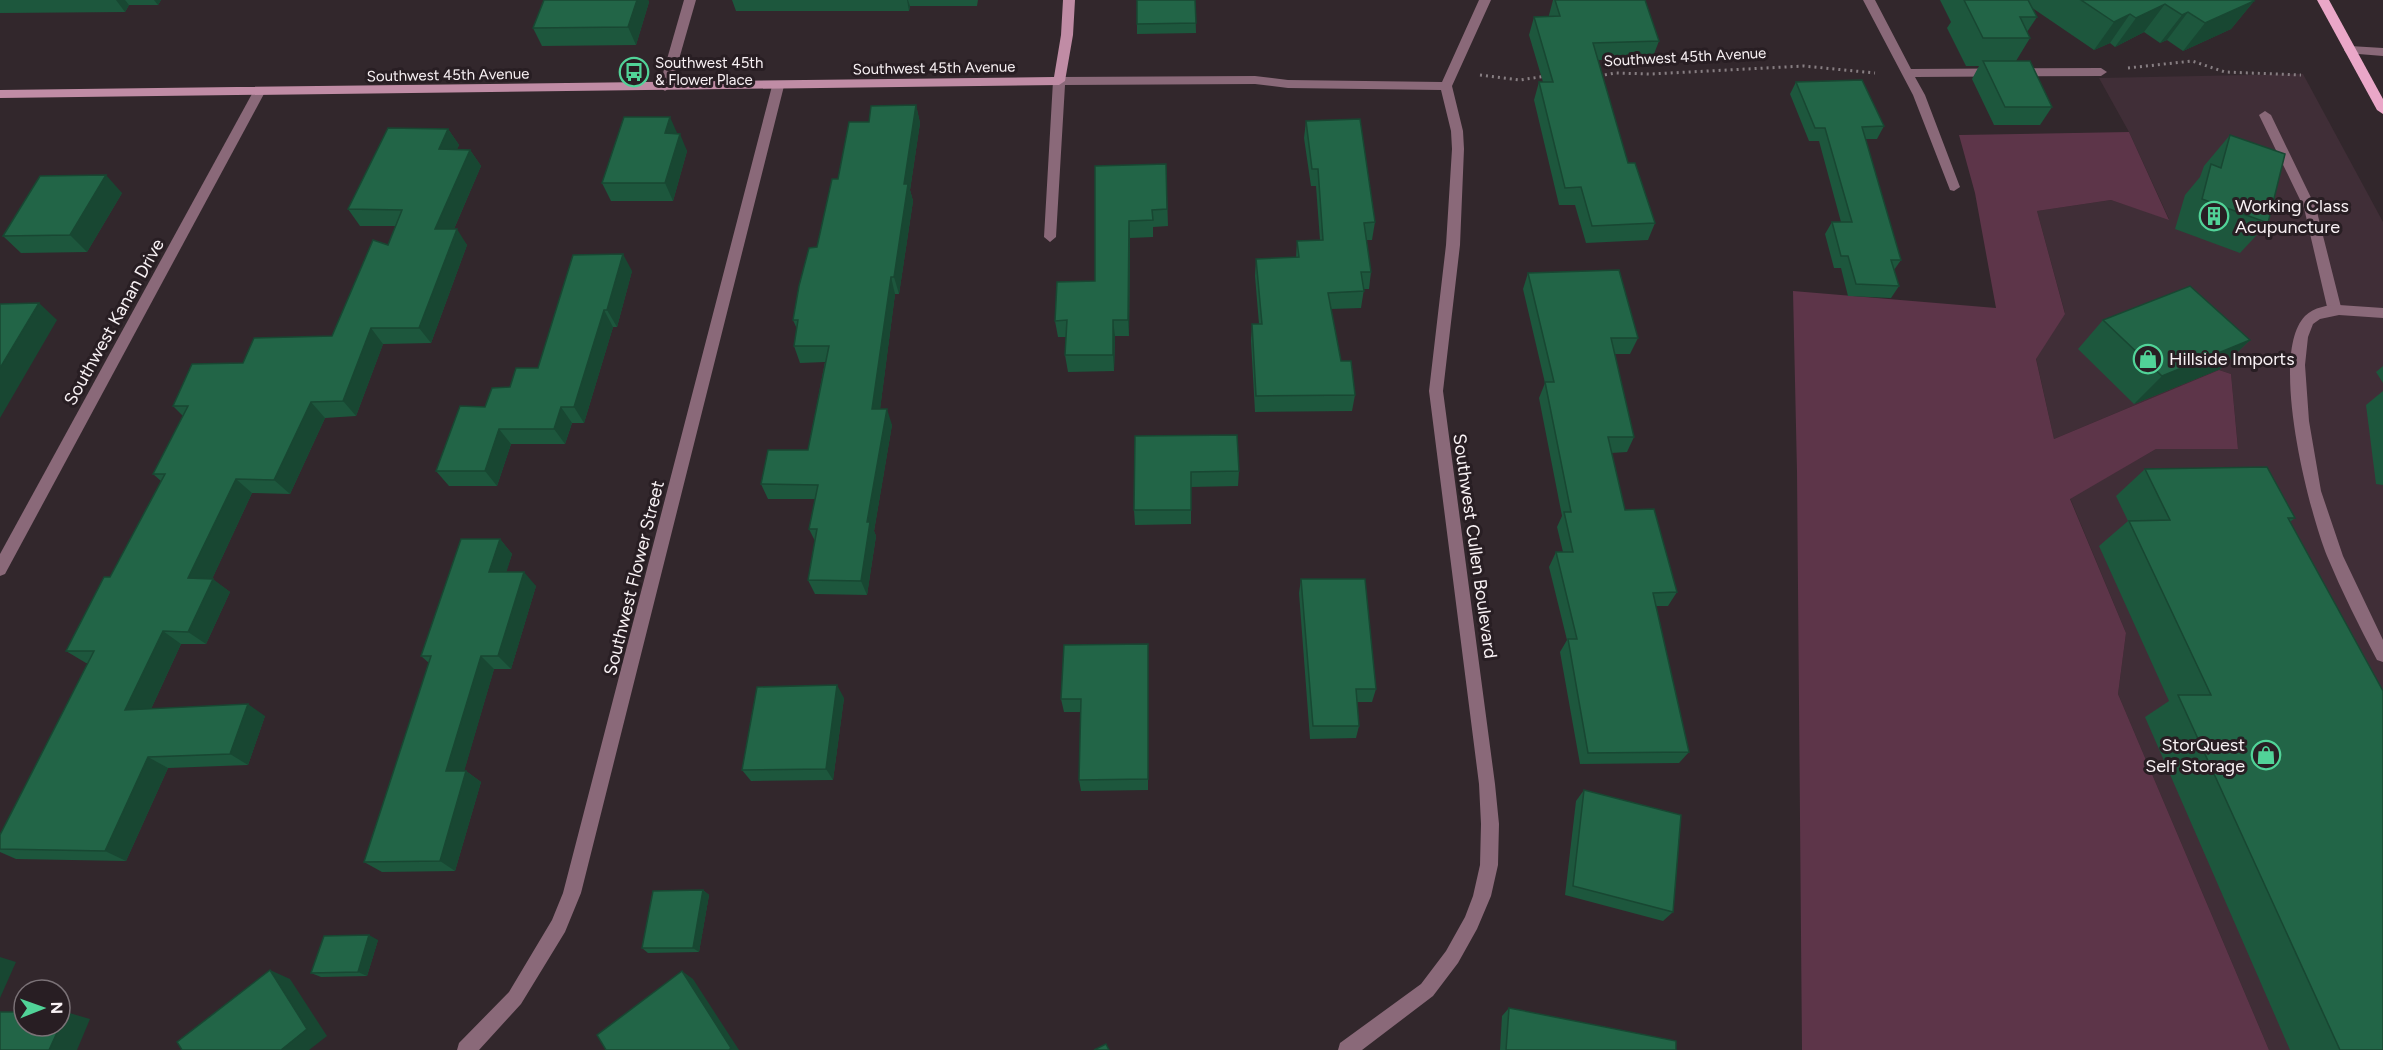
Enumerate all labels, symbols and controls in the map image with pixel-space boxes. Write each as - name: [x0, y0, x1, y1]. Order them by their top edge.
- street label: Southwest 45th Avenue: [1603, 44, 1767, 70]
- place label: Southwest 45th & Flower Place: [655, 54, 763, 89]
- bus stop icon: Southwest 45th & Flower Place: [618, 56, 650, 88]
- street label: Southwest 45th Avenue: [852, 58, 1016, 78]
- street label: Southwest 45th Avenue: [366, 65, 530, 85]
- place label: Working Class Acupuncture: [2235, 195, 2349, 238]
- building icon: Working Class Acupuncture: [2198, 200, 2230, 232]
- street label: Southwest Kanan Drive: [59, 235, 169, 409]
- shop icon: Hillside Imports: [2132, 343, 2164, 375]
- place label: Hillside Imports: [2169, 348, 2295, 370]
- street label: Southwest Cullen Boulevard: [1448, 432, 1502, 660]
- street label: Southwest Flower Street: [599, 478, 669, 678]
- place label: StorQuest Self Storage: [2145, 734, 2245, 777]
- shop icon: StorQuest Self Storage: [2250, 739, 2282, 771]
- north arrow: [12, 978, 72, 1038]
- text: N: [47, 1001, 66, 1014]

